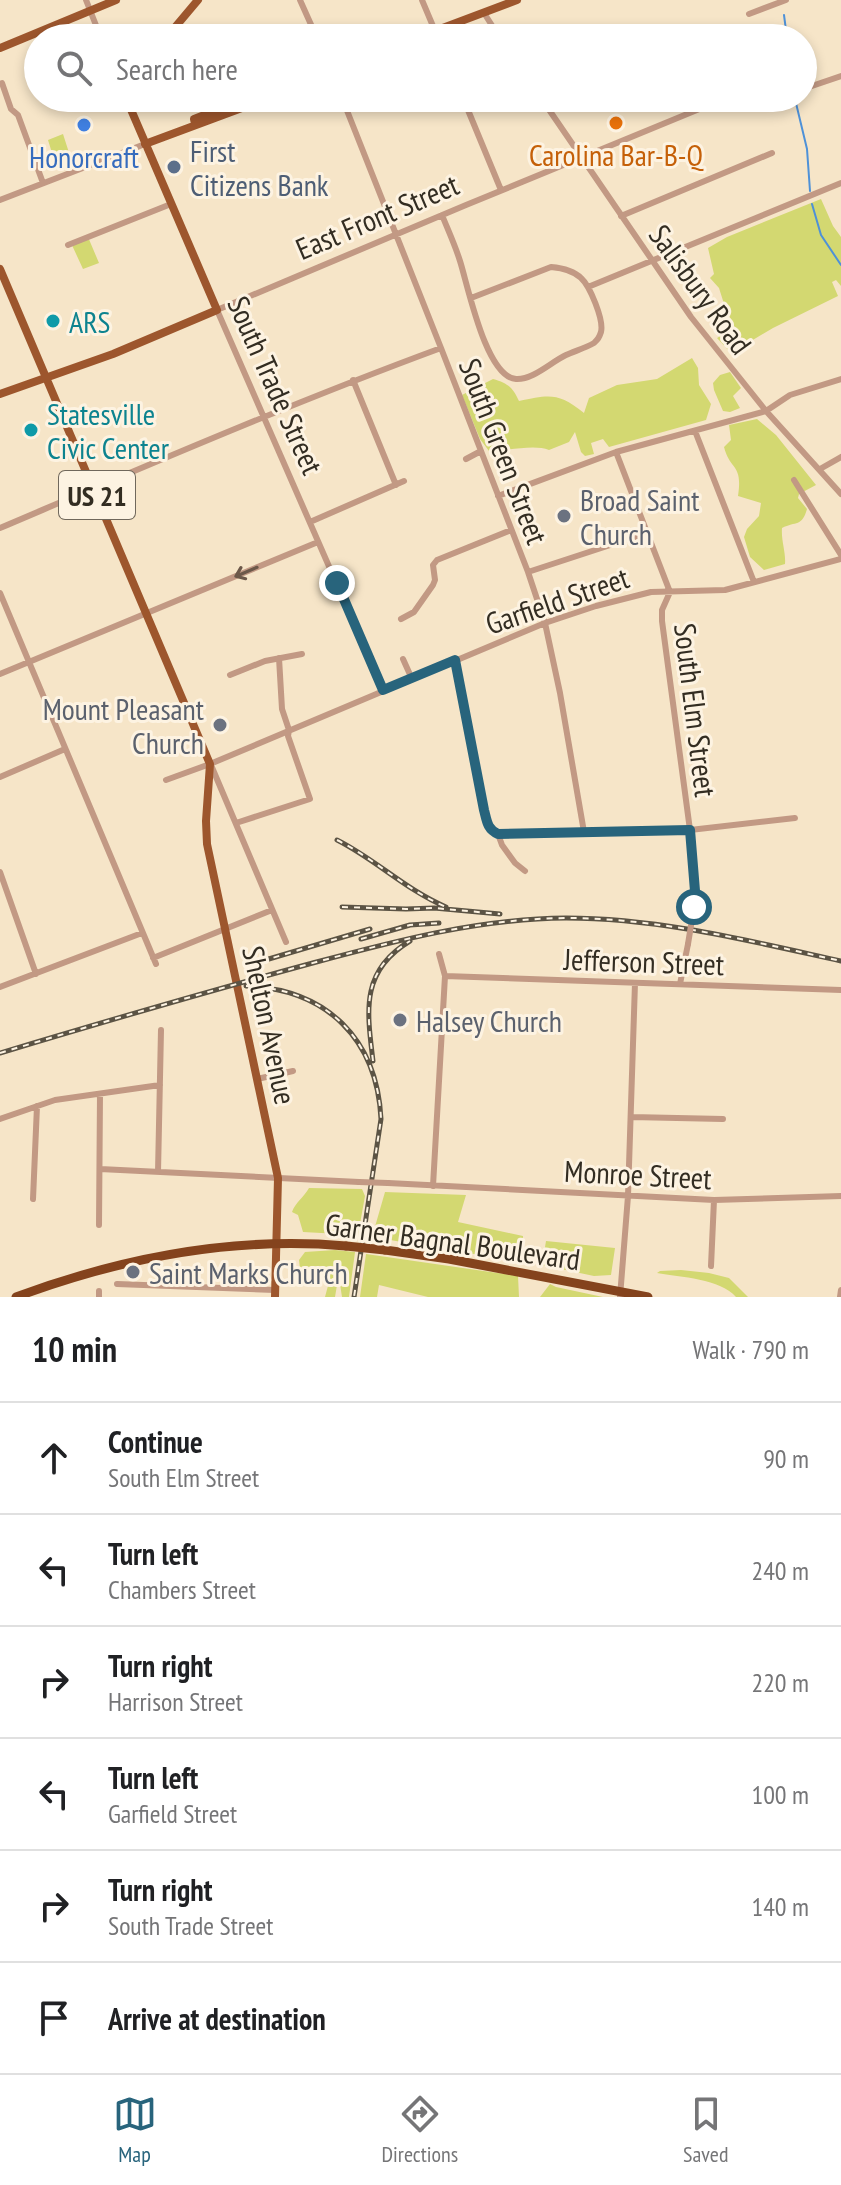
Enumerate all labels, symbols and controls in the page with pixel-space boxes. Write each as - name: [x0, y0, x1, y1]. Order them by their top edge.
- search box: [24, 24, 817, 112]
- icon: search: [52, 46, 96, 90]
- text: Search here: [116, 49, 238, 88]
- marker: Carolina Bar-B-Q: [607, 114, 625, 132]
- marker: Honorcraft: [75, 116, 93, 134]
- place label: First Citizens Bank: [190, 131, 329, 204]
- place label: Carolina Bar-B-Q: [529, 135, 704, 174]
- place label: Honorcraft: [29, 137, 140, 176]
- marker: First Citizens Bank: [165, 158, 183, 176]
- street label: East Front Street: [290, 164, 465, 268]
- street label: Salisbury Road: [641, 217, 761, 361]
- street label: South Trade Street: [219, 290, 333, 481]
- place label: ARS: [69, 302, 110, 341]
- marker: ARS: [44, 312, 62, 330]
- street label: South Green Street: [451, 353, 558, 550]
- place label: Statesville Civic Center: [47, 394, 170, 467]
- marker: Statesville Civic Center: [22, 421, 40, 439]
- road number: US 21: [59, 471, 135, 519]
- place label: Broad Saint Church: [580, 480, 700, 553]
- marker: Broad Saint Church: [555, 507, 573, 525]
- street label: Garfield Street: [480, 557, 634, 643]
- route end: [319, 565, 355, 601]
- one-way arrow: [235, 566, 259, 580]
- street label: South Elm Street: [666, 621, 726, 800]
- place label: Mount Pleasant Church: [43, 689, 205, 762]
- marker: Mount Pleasant Church: [211, 716, 229, 734]
- route start: [676, 889, 712, 925]
- street label: Jefferson Street: [562, 939, 725, 983]
- street label: Shelton Avenue: [234, 942, 306, 1108]
- place label: Halsey Church: [416, 1001, 562, 1040]
- marker: Halsey Church: [391, 1011, 409, 1029]
- street label: Monroe Street: [563, 1151, 713, 1197]
- street label: Garner Bagnal Boulevard: [323, 1204, 583, 1278]
- place label: Saint Marks Church: [149, 1253, 348, 1292]
- marker: Saint Marks Church: [124, 1263, 142, 1281]
- text: 10 min: [32, 1327, 117, 1371]
- text: Walk · 790 m: [692, 1333, 809, 1366]
- text: Continue: [108, 1422, 203, 1461]
- icon: ahead: [32, 1436, 76, 1480]
- text: 90 m: [763, 1442, 809, 1475]
- text: South Elm Street: [108, 1461, 259, 1494]
- text: Turn left: [108, 1534, 198, 1573]
- icon: left: [32, 1548, 76, 1592]
- text: 240 m: [751, 1554, 809, 1587]
- text: Chambers Street: [108, 1573, 256, 1606]
- text: Turn right: [108, 1646, 212, 1685]
- icon: right: [32, 1660, 76, 1704]
- text: 220 m: [751, 1666, 809, 1699]
- text: Harrison Street: [108, 1685, 243, 1718]
- text: Turn left: [108, 1758, 198, 1797]
- icon: left: [32, 1772, 76, 1816]
- text: 100 m: [751, 1778, 809, 1811]
- text: Garfield Street: [108, 1797, 237, 1830]
- text: Turn right: [108, 1870, 212, 1909]
- icon: right: [32, 1884, 76, 1928]
- text: 140 m: [751, 1890, 809, 1923]
- text: South Trade Street: [108, 1909, 273, 1942]
- icon: arrive: [32, 1996, 76, 2040]
- text: Arrive at destination: [108, 1999, 326, 2038]
- tab: Map: [113, 2092, 157, 2168]
- tab: Directions: [382, 2092, 458, 2168]
- tab: Saved: [683, 2092, 728, 2168]

